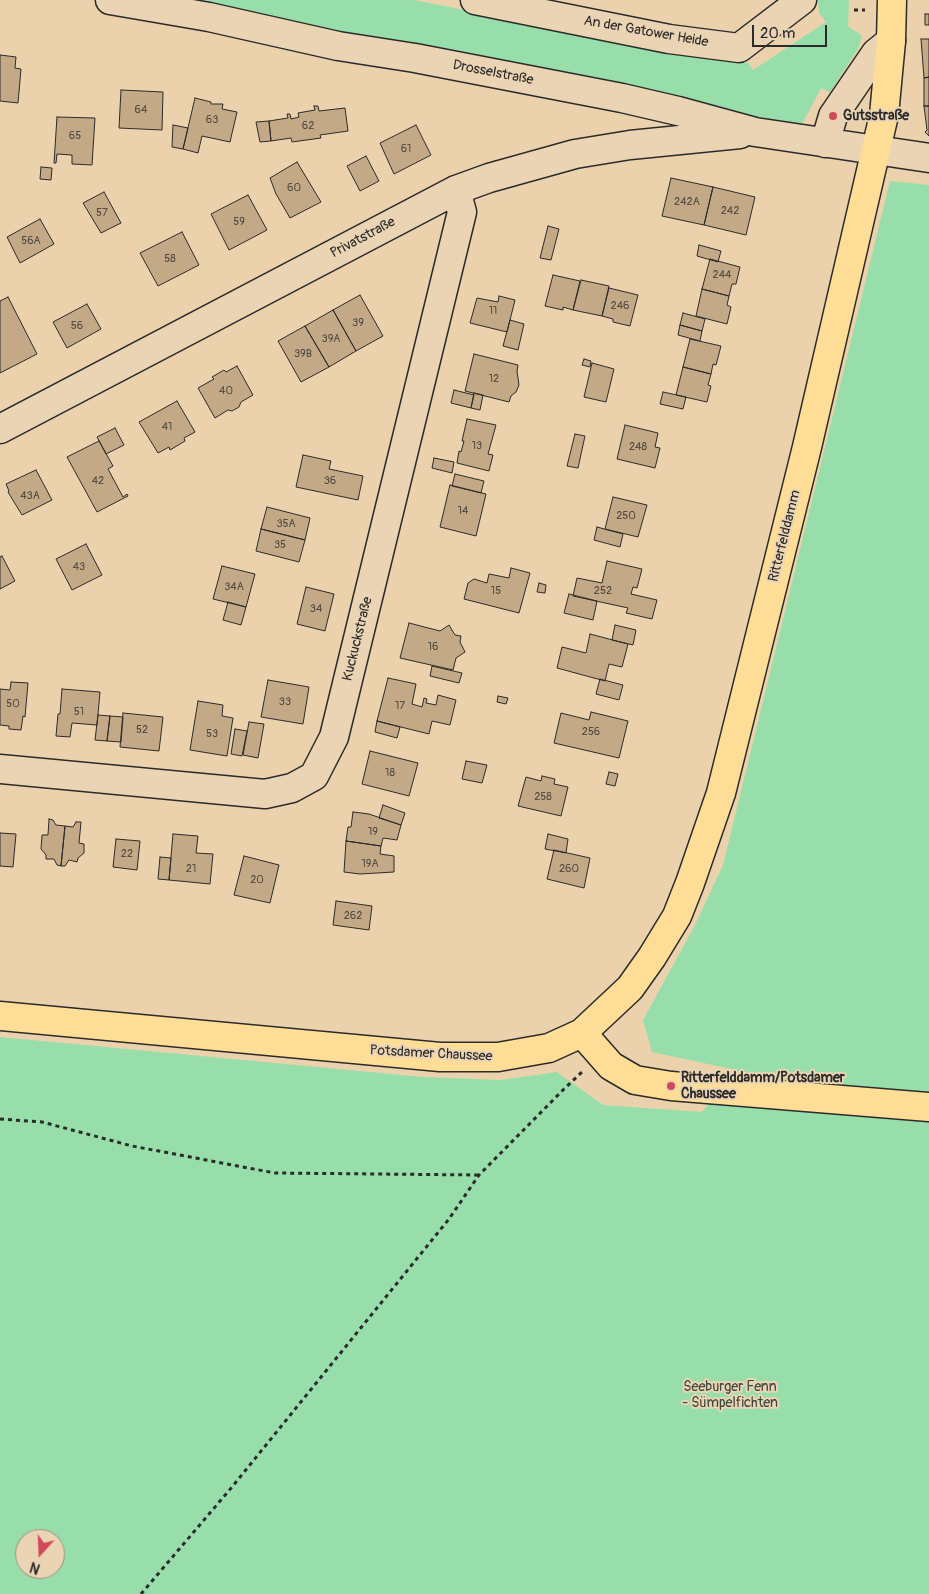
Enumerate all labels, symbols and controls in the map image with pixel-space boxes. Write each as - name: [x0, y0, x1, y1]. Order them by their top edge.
- street label: An der Gatower Heide: [582, 13, 710, 51]
- scale bar: [754, 15, 829, 47]
- text: 20 m: [760, 24, 795, 43]
- street label: Drosselstraße: [451, 57, 535, 89]
- house number: 64: [135, 103, 147, 117]
- place label: Gutsstraße: [843, 108, 909, 124]
- marker: Gutsstraße: [827, 110, 839, 122]
- house number: 63: [206, 113, 218, 127]
- house number: 62: [302, 119, 314, 133]
- house number: 65: [69, 129, 81, 143]
- house number: 61: [401, 142, 411, 156]
- house number: 60: [287, 181, 301, 195]
- house number: 242A: [674, 195, 700, 209]
- house number: 242: [721, 204, 739, 218]
- house number: 57: [96, 206, 108, 220]
- street label: Privatstraße: [328, 214, 398, 262]
- house number: 59: [233, 215, 245, 229]
- house number: 56A: [21, 234, 41, 248]
- house number: 58: [164, 252, 176, 266]
- house number: 244: [713, 268, 731, 282]
- house number: 246: [611, 299, 629, 313]
- house number: 11: [489, 304, 497, 318]
- house number: 39: [352, 316, 364, 330]
- house number: 56: [71, 319, 83, 333]
- house number: 39A: [322, 332, 340, 346]
- house number: 39B: [294, 347, 312, 361]
- house number: 12: [489, 372, 499, 386]
- house number: 40: [219, 384, 233, 398]
- house number: 41: [162, 420, 172, 434]
- house number: 13: [472, 439, 482, 453]
- house number: 248: [629, 440, 647, 454]
- house number: 42: [92, 474, 104, 488]
- house number: 36: [324, 474, 336, 488]
- street label: Ritterfelddamm: [765, 488, 805, 584]
- house number: 43A: [20, 489, 40, 503]
- house number: 14: [458, 504, 468, 518]
- house number: 250: [616, 509, 636, 523]
- house number: 35A: [276, 517, 296, 531]
- house number: 35: [274, 538, 286, 552]
- house number: 43: [73, 560, 85, 574]
- house number: 34A: [224, 580, 244, 594]
- house number: 15: [491, 584, 501, 598]
- house number: 252: [594, 584, 612, 598]
- street label: Kuckuckstraße: [339, 595, 377, 683]
- house number: 34: [310, 602, 322, 616]
- house number: 16: [428, 640, 438, 654]
- house number: 33: [279, 695, 291, 709]
- house number: 50: [6, 697, 20, 711]
- house number: 17: [395, 699, 405, 713]
- house number: 51: [74, 705, 84, 719]
- house number: 52: [136, 723, 148, 737]
- house number: 256: [582, 725, 600, 739]
- house number: 53: [206, 727, 218, 741]
- house number: 18: [385, 766, 395, 780]
- house number: 258: [534, 790, 552, 804]
- house number: 19: [368, 825, 378, 839]
- house number: 22: [121, 847, 133, 861]
- house number: 19A: [361, 857, 379, 871]
- house number: 21: [186, 862, 196, 876]
- house number: 260: [559, 862, 579, 876]
- house number: 20: [250, 873, 264, 887]
- house number: 262: [344, 909, 362, 923]
- street label: Potsdamer Chaussee: [369, 1042, 493, 1066]
- place label: Ritterfelddamm/Potsdamer Chaussee: [681, 1070, 845, 1102]
- marker: Ritterfelddamm/Potsdamer Chaussee: [665, 1080, 677, 1092]
- park label: Seeburger Fenn - Sümpelfichten: [682, 1379, 778, 1411]
- north arrow: [15, 1529, 65, 1579]
- text: N: [28, 1558, 42, 1577]

